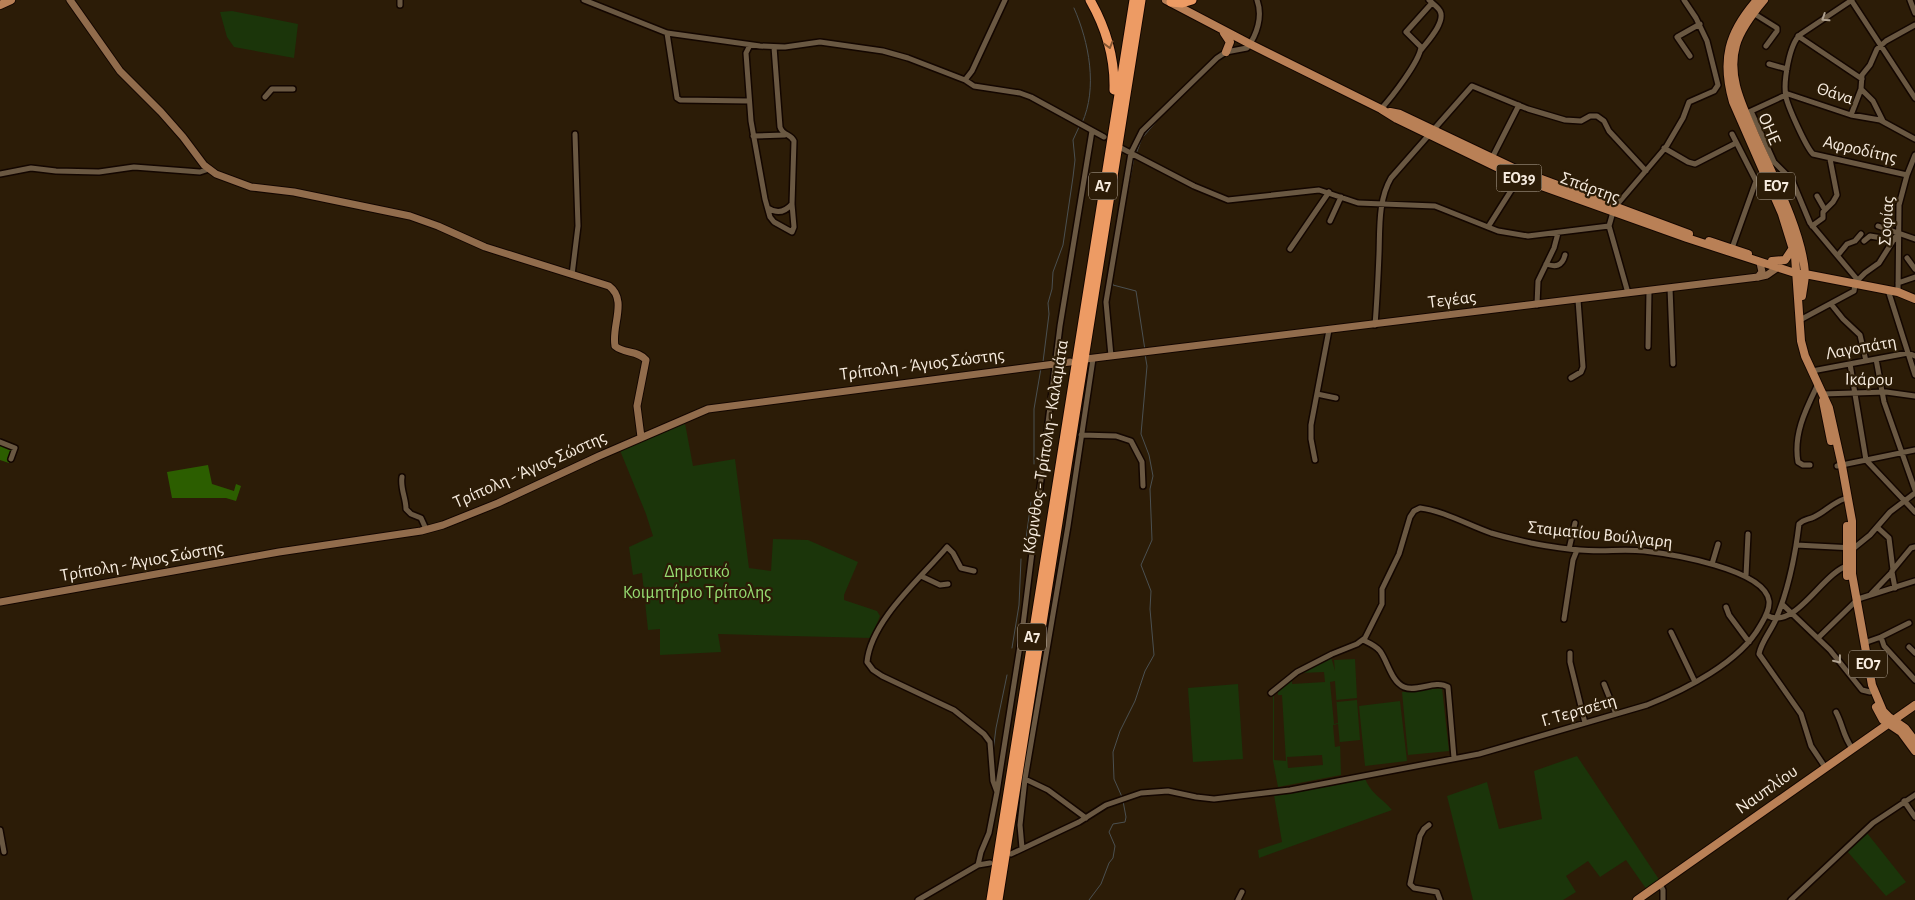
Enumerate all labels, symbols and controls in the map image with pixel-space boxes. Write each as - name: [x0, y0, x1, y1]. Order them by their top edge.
- one-way arrow: [1821, 12, 1830, 21]
- one-way arrow: [1103, 40, 1114, 49]
- street label: Θάνα: [1814, 80, 1856, 108]
- street label: ΟΗΕ: [1754, 111, 1784, 148]
- street label: Αφροδίτης: [1821, 132, 1899, 167]
- road number: ΕΟ39: [1496, 164, 1542, 192]
- street label: Σπάρτης: [1558, 169, 1622, 207]
- road number: Α7: [1089, 172, 1117, 200]
- road number: ΕΟ7: [1757, 172, 1795, 200]
- street label: Σοφίας: [1875, 195, 1898, 247]
- street label: Τεγέας: [1427, 288, 1477, 312]
- street label: Λαγοπάτη: [1824, 333, 1898, 363]
- street label: Κόρινθος - Τρίπολη - Καλαμάτα: [1019, 338, 1072, 555]
- street label: Τρίπολη - Άγιος Σώστης: [839, 345, 1005, 384]
- street label: Ικάρου: [1845, 371, 1893, 389]
- street label: Τρίπολη - Άγιος Σώστης: [450, 427, 609, 512]
- street label: Σταματίου Βούλγαρη: [1526, 517, 1674, 552]
- street label: Τρίπολη - Άγιος Σώστης: [59, 538, 225, 585]
- park label: Δημοτικό Κοιμητήριο Τρίπολης: [623, 563, 771, 602]
- road number: Α7: [1018, 624, 1046, 650]
- road number: ΕΟ7: [1849, 651, 1887, 678]
- one-way arrow: [1833, 654, 1841, 663]
- street label: Γ. Τερτσέτη: [1539, 692, 1619, 730]
- street label: Ναυπλίου: [1732, 761, 1801, 818]

